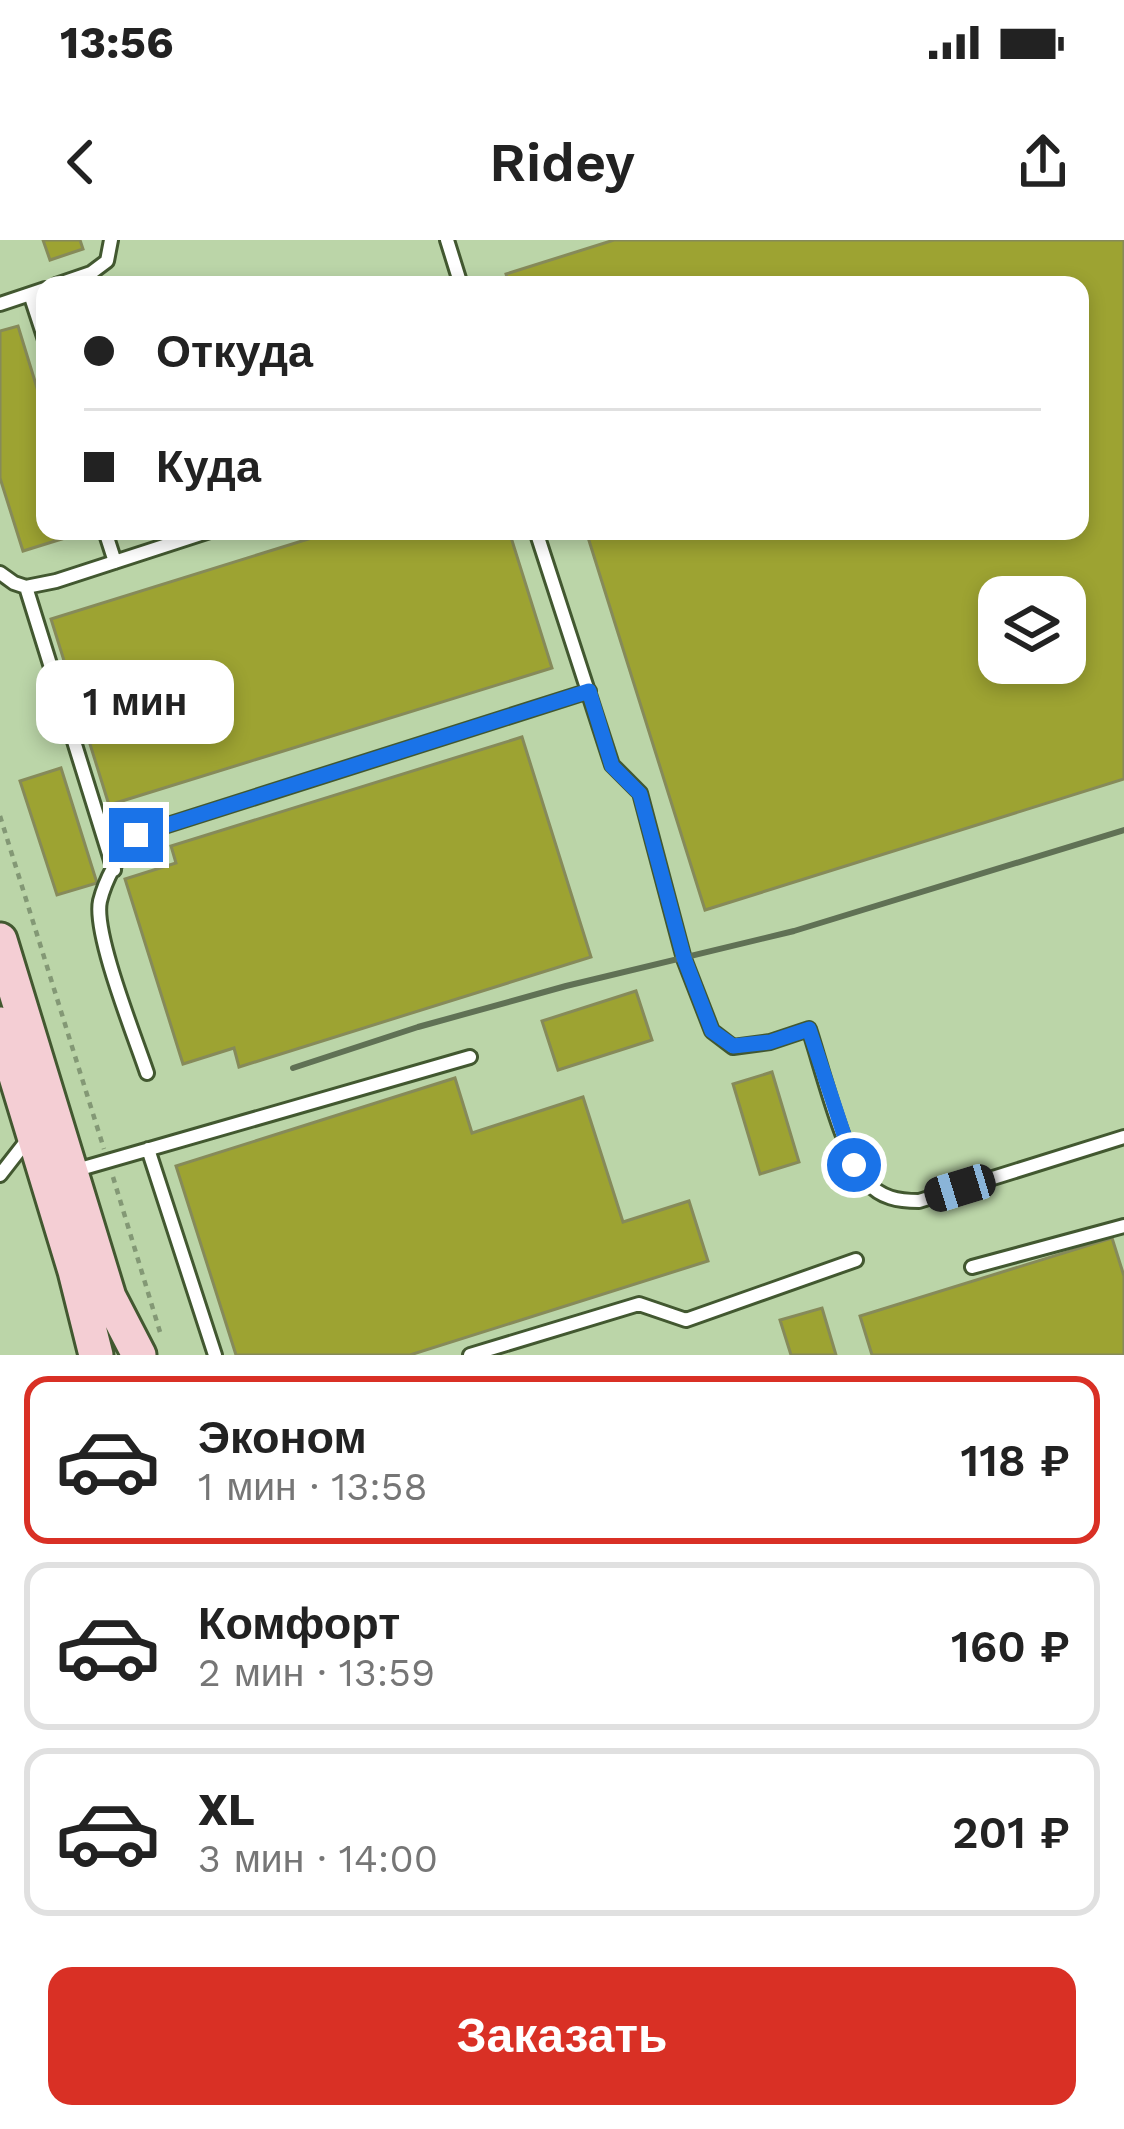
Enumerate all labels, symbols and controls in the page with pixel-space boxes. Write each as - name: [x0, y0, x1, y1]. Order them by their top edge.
- text: 13:56: [60, 16, 174, 69]
- icon: back: [48, 129, 114, 195]
- icon: share: [1010, 129, 1076, 195]
- text: Ridey: [489, 131, 635, 194]
- text: Откуда: [156, 325, 313, 378]
- text: Куда: [156, 440, 261, 493]
- map controls: [978, 576, 1086, 684]
- button: layers: [978, 576, 1086, 684]
- callout: 1 мин: [37, 661, 235, 745]
- text: 1 мин: [83, 679, 187, 724]
- route end: [109, 808, 163, 862]
- route start: [827, 1138, 881, 1192]
- car: [920, 1160, 1000, 1216]
- icon: car: [54, 1406, 162, 1514]
- text: Эконом: [198, 1411, 367, 1464]
- text: 118 ₽: [960, 1434, 1070, 1487]
- text: 1 мин · 13:58: [198, 1464, 428, 1509]
- icon: car: [54, 1592, 162, 1700]
- text: Комфорт: [198, 1597, 400, 1650]
- text: 160 ₽: [951, 1620, 1070, 1673]
- text: 2 мин · 13:59: [198, 1650, 435, 1695]
- icon: car: [54, 1778, 162, 1886]
- text: XL: [198, 1783, 255, 1836]
- text: 201 ₽: [952, 1806, 1070, 1859]
- text: 3 мин · 14:00: [198, 1836, 438, 1881]
- button: Заказать: [48, 1967, 1076, 2105]

